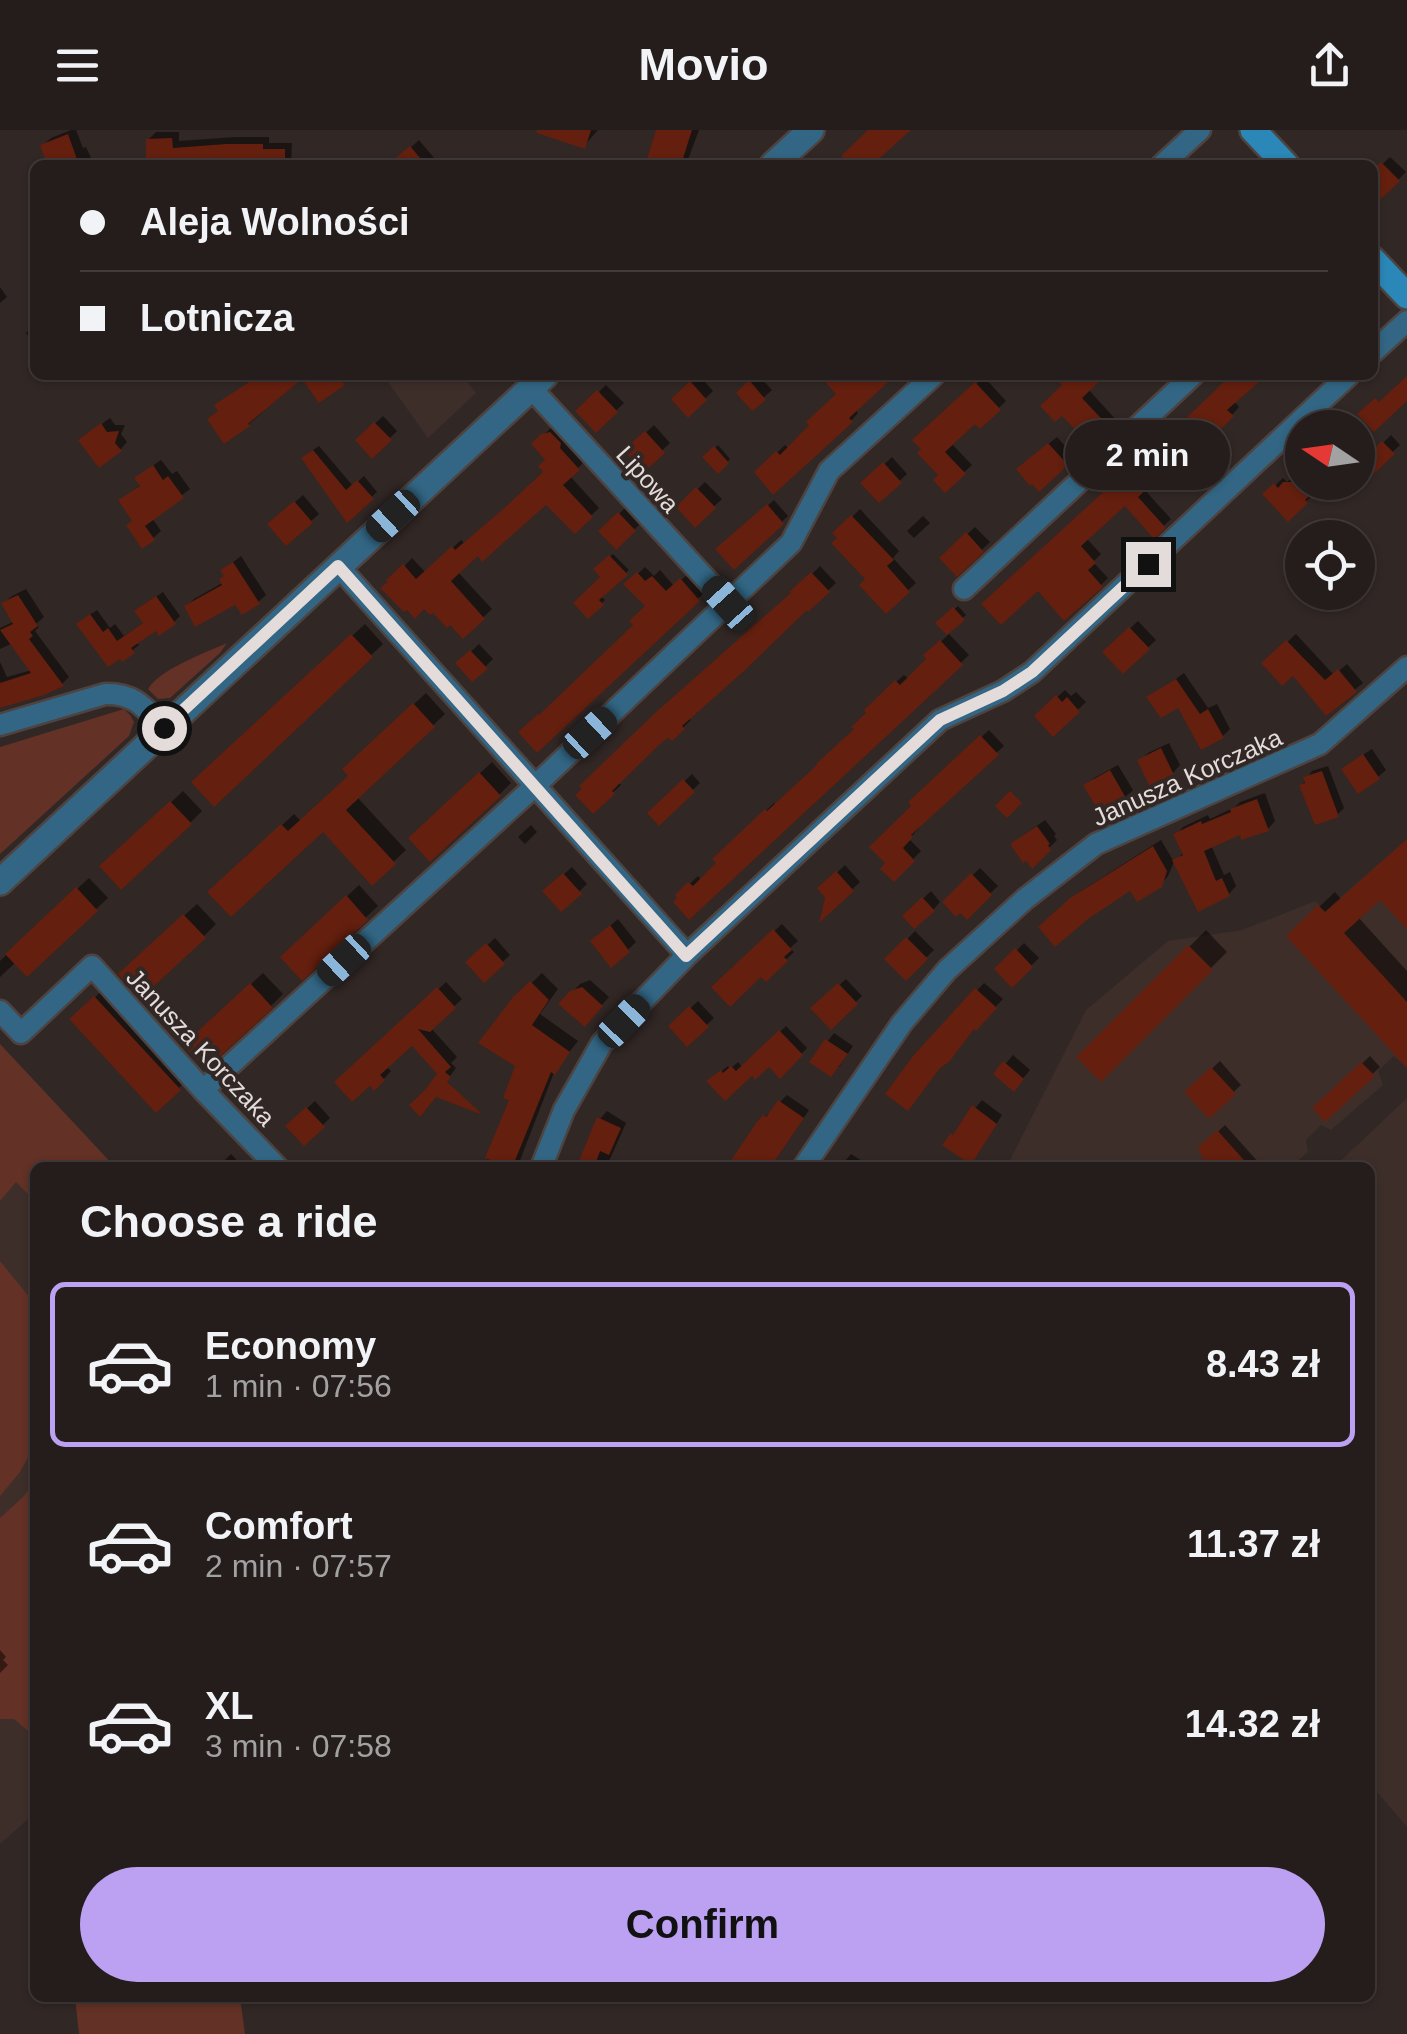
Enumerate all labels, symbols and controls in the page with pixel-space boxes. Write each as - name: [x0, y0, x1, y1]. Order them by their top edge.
- icon: menu: [50, 38, 105, 93]
- icon: share: [1302, 38, 1357, 93]
- text: Movio: [639, 39, 769, 90]
- text: Aleja Wolności: [140, 201, 410, 243]
- text: Lotnicza: [140, 297, 294, 339]
- north arrow: [1285, 410, 1375, 500]
- map controls: [1285, 410, 1375, 610]
- callout: 2 min: [1066, 419, 1230, 489]
- text: 2 min: [1106, 437, 1189, 473]
- street label: Lipowa: [611, 440, 685, 518]
- car: [361, 485, 425, 547]
- button: locate: [1285, 520, 1375, 610]
- route end: [1126, 542, 1171, 587]
- car: [697, 571, 759, 635]
- car: [558, 702, 622, 764]
- route start: [142, 706, 187, 751]
- street label: Janusza Korczaka: [1088, 723, 1286, 831]
- car: [312, 929, 376, 991]
- street label: Janusza Korczaka: [121, 963, 281, 1131]
- car: [592, 989, 656, 1053]
- text: Choose a ride: [80, 1196, 378, 1247]
- icon: car: [85, 1320, 175, 1410]
- text: Economy: [205, 1325, 376, 1367]
- text: 8.43 zł: [1206, 1343, 1320, 1385]
- text: 1 min · 07:56: [205, 1368, 392, 1404]
- icon: car: [85, 1500, 175, 1590]
- text: Comfort: [205, 1505, 353, 1547]
- text: 11.37 zł: [1187, 1523, 1320, 1565]
- text: 2 min · 07:57: [205, 1548, 392, 1584]
- icon: car: [85, 1680, 175, 1770]
- text: XL: [205, 1685, 254, 1727]
- text: 14.32 zł: [1185, 1703, 1320, 1745]
- text: 3 min · 07:58: [205, 1728, 392, 1764]
- button: Confirm: [80, 1867, 1325, 1982]

